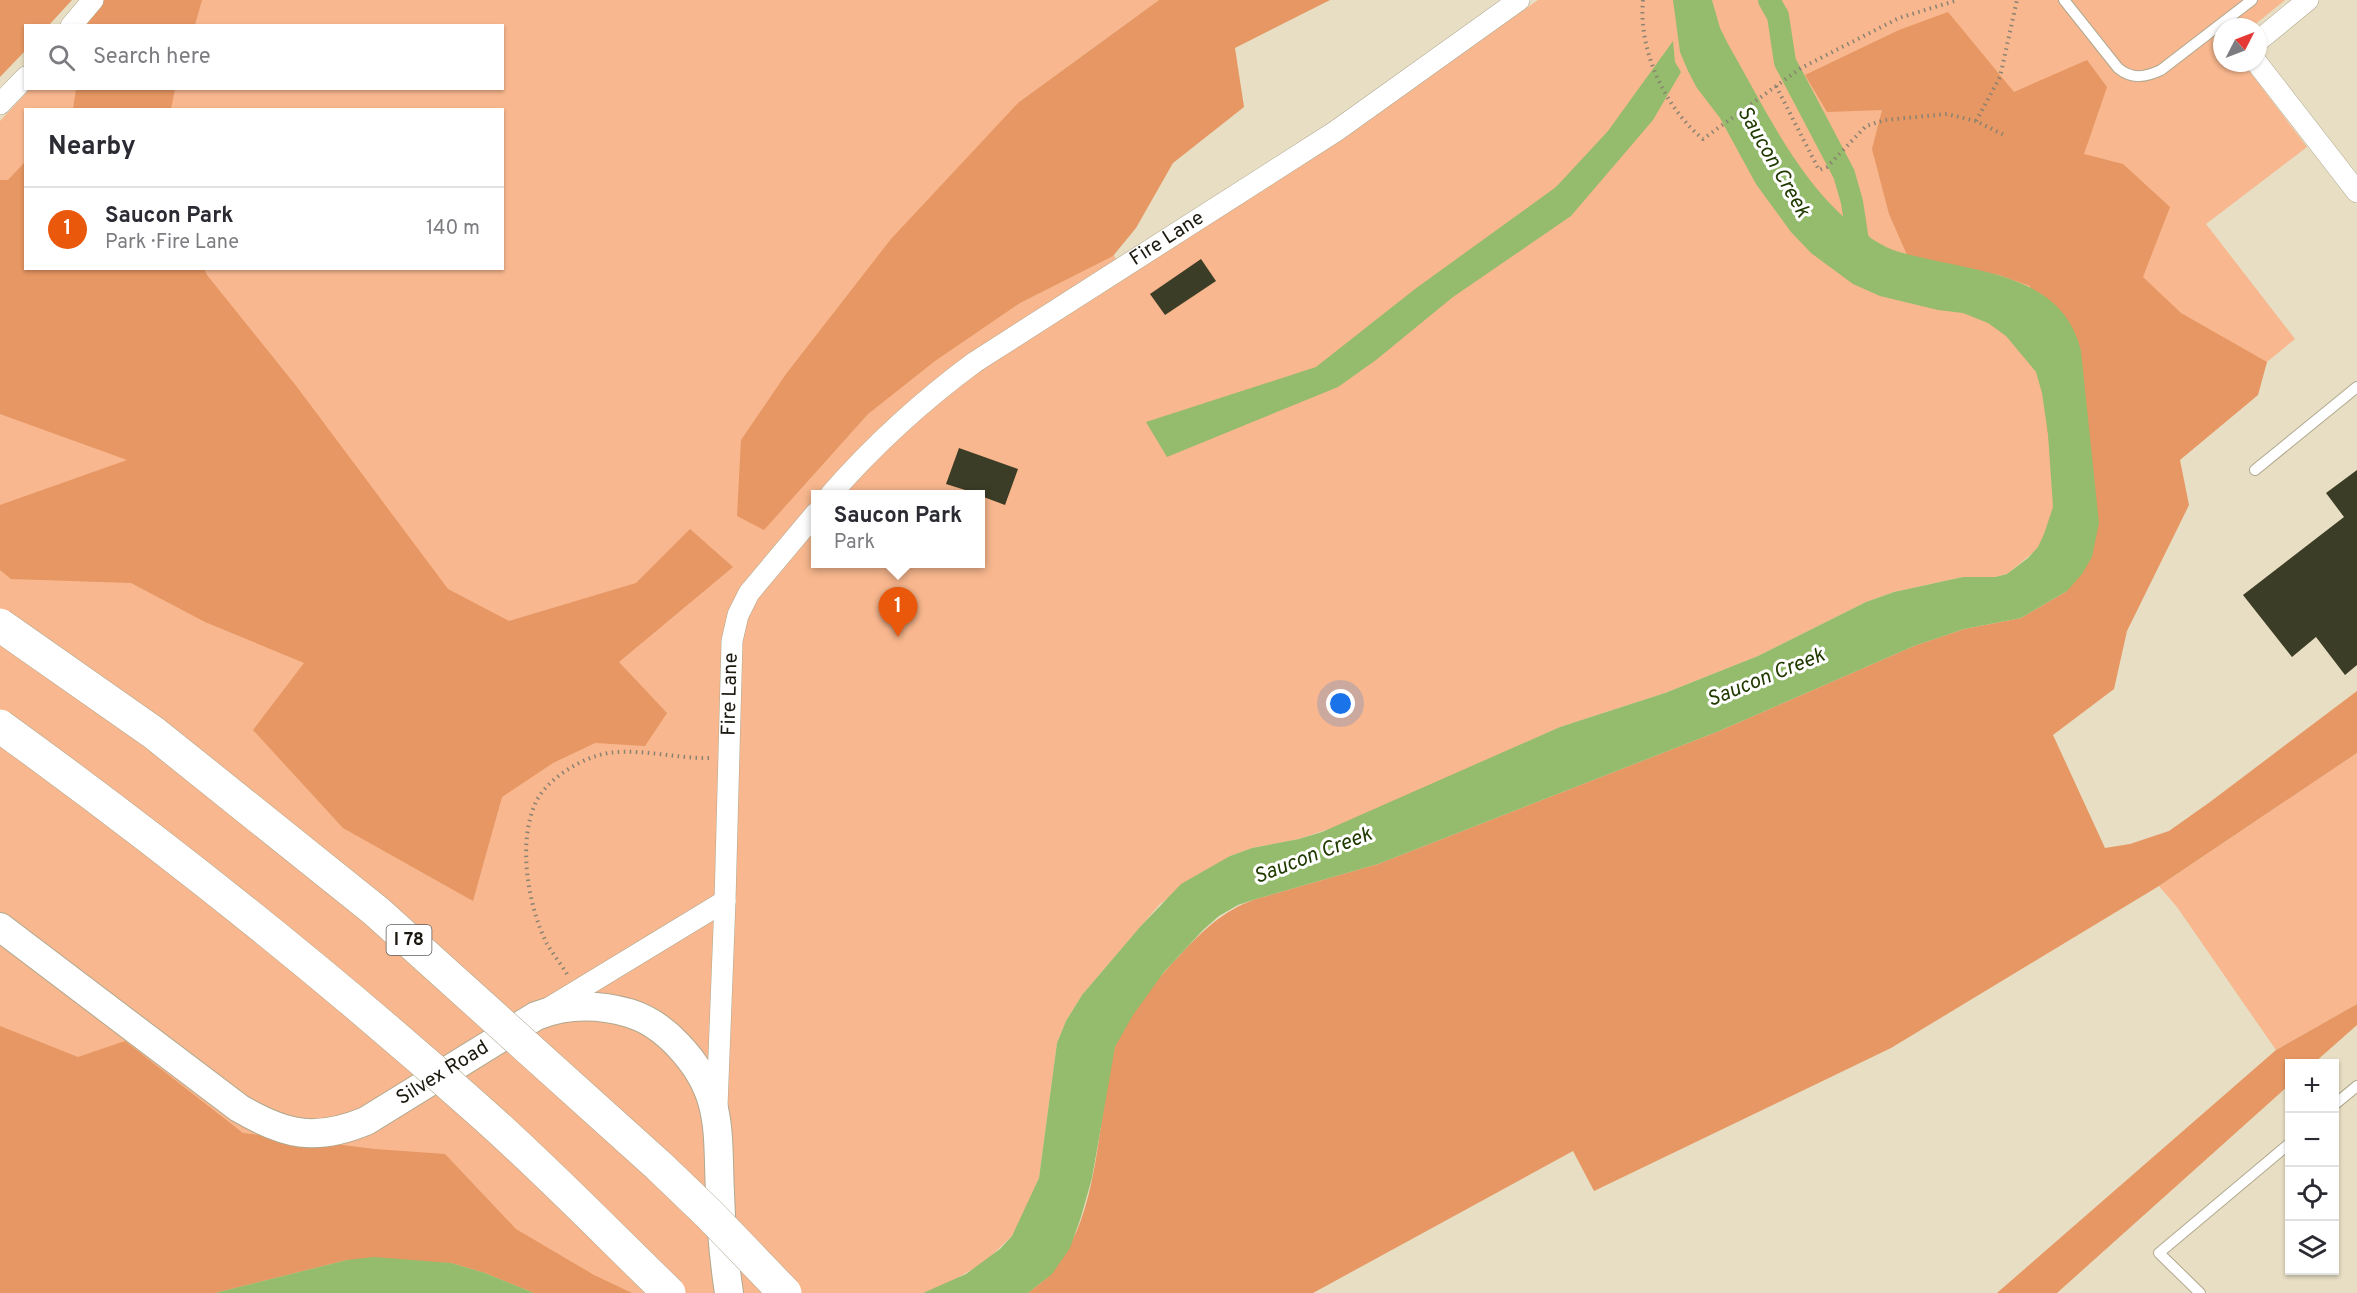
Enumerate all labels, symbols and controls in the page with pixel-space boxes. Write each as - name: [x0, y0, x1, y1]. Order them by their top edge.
- north arrow: [2213, 18, 2267, 72]
- search box: [24, 24, 504, 90]
- icon: search: [45, 41, 78, 74]
- text: Search here: [93, 44, 211, 71]
- water label: Saucon Creek: [1730, 101, 1816, 223]
- text: Nearby: [48, 131, 136, 164]
- text: Saucon Park: [105, 203, 234, 230]
- street label: Fire Lane: [1125, 206, 1209, 272]
- text: 1: [64, 216, 72, 242]
- text: 140 m: [426, 216, 480, 242]
- text: Park · Fire Lane: [105, 230, 239, 256]
- popup: [811, 490, 985, 568]
- text: Saucon Park: [834, 503, 962, 530]
- text: Park: [834, 530, 875, 556]
- pin: 1: [878, 588, 918, 637]
- water label: Saucon Creek: [1703, 642, 1829, 714]
- street label: Fire Lane: [716, 652, 745, 736]
- your location: [1326, 689, 1355, 718]
- water label: Saucon Creek: [1250, 821, 1376, 891]
- road number: I 78: [386, 925, 432, 955]
- street label: Silvex Road: [392, 1035, 494, 1112]
- map controls: [2285, 1059, 2339, 1275]
- button: +: [2285, 1059, 2339, 1113]
- button: −: [2285, 1113, 2339, 1167]
- button: locate: [2285, 1167, 2339, 1221]
- button: layers: [2285, 1221, 2339, 1275]

